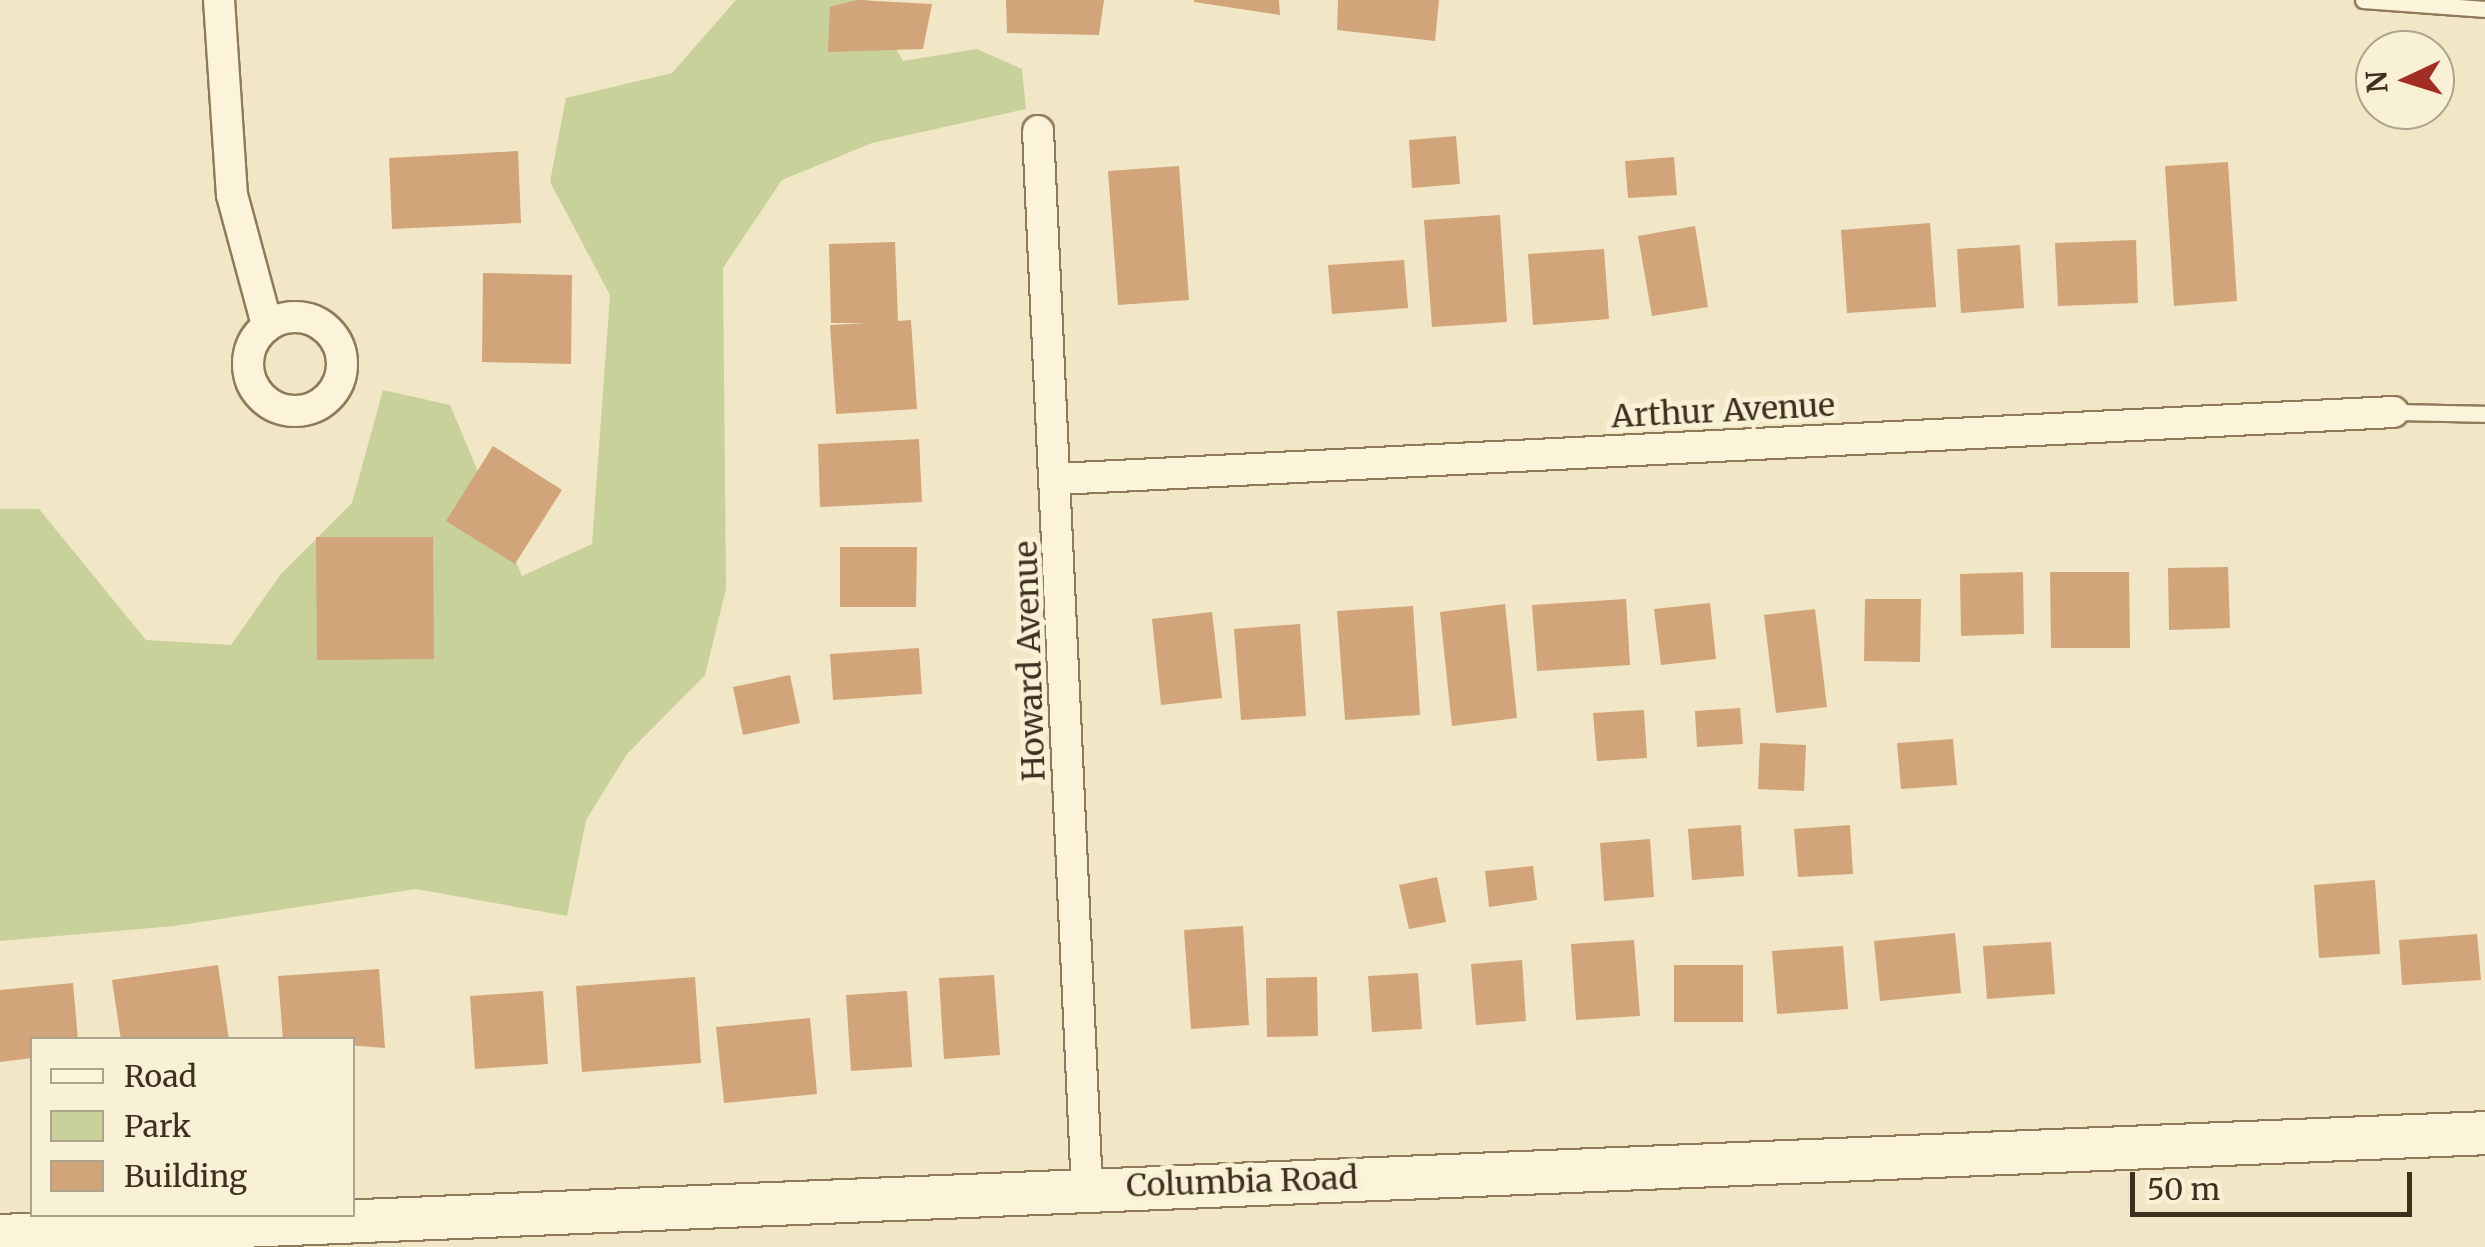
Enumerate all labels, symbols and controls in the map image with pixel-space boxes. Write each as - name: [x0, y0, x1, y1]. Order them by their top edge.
- north arrow: [2355, 30, 2455, 130]
- text: N: [2358, 70, 2396, 94]
- street label: Arthur Avenue: [1610, 386, 1836, 436]
- street label: Howard Avenue: [1007, 540, 1053, 782]
- legend: [30, 1037, 355, 1217]
- text: Road: [124, 1057, 197, 1095]
- text: Park: [124, 1107, 191, 1145]
- scale bar: [2135, 1152, 2418, 1214]
- text: Building: [124, 1157, 247, 1195]
- street label: Columbia Road: [1126, 1159, 1358, 1205]
- text: 50 m: [2147, 1170, 2220, 1208]

